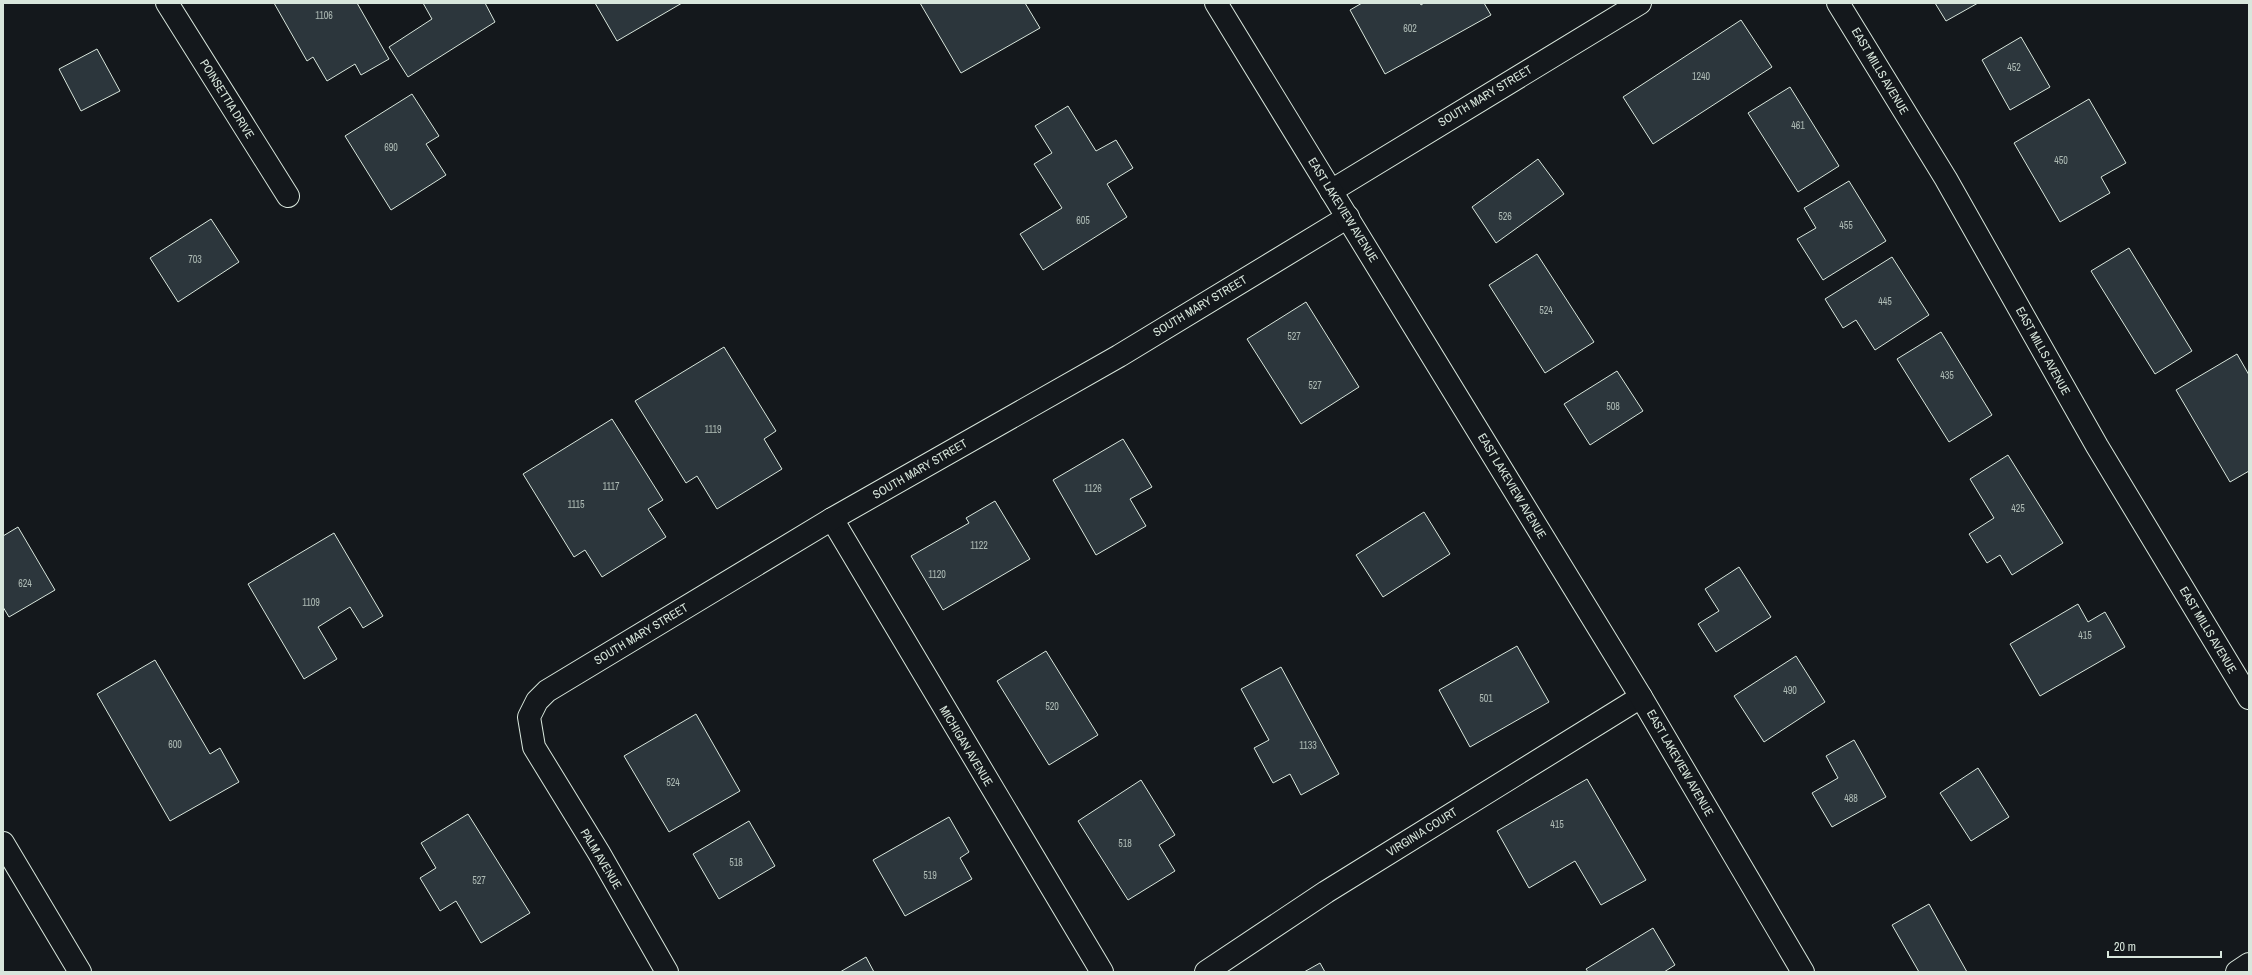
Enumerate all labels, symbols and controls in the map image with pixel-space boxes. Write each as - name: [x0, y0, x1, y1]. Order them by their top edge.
- house number: 1106: [315, 9, 333, 22]
- house number: 602: [1403, 22, 1417, 35]
- street label: EAST MILLS AVENUE: [1848, 25, 1912, 117]
- street label: POINSETTIA DRIVE: [196, 56, 258, 142]
- house number: 452: [2007, 61, 2021, 74]
- street label: SOUTH MARY STREET: [1435, 62, 1535, 130]
- house number: 1240: [1692, 70, 1711, 83]
- house number: 461: [1791, 119, 1805, 132]
- house number: 690: [384, 141, 398, 154]
- house number: 450: [2054, 154, 2068, 167]
- street label: EAST LAKEVIEW AVENUE: [1304, 155, 1382, 265]
- house number: 526: [1498, 210, 1512, 223]
- house number: 605: [1076, 214, 1090, 227]
- house number: 455: [1839, 219, 1853, 232]
- house number: 703: [188, 253, 202, 266]
- street label: SOUTH MARY STREET: [1150, 272, 1250, 340]
- house number: 445: [1878, 295, 1892, 308]
- house number: 524: [1539, 304, 1553, 317]
- street label: EAST MILLS AVENUE: [2012, 304, 2074, 398]
- house number: 527: [1287, 330, 1301, 343]
- house number: 435: [1940, 369, 1954, 382]
- house number: 527: [1308, 379, 1322, 392]
- house number: 508: [1606, 400, 1620, 413]
- house number: 1119: [704, 423, 722, 436]
- street label: EAST LAKEVIEW AVENUE: [1474, 430, 1550, 542]
- street label: SOUTH MARY STREET: [870, 435, 970, 503]
- house number: 1117: [602, 480, 620, 493]
- house number: 1126: [1084, 482, 1102, 495]
- house number: 1115: [567, 498, 585, 511]
- house number: 425: [2011, 502, 2025, 515]
- house number: 1122: [970, 539, 988, 552]
- house number: 1120: [928, 568, 946, 581]
- house number: 624: [18, 577, 32, 590]
- street label: EAST MILLS AVENUE: [2176, 584, 2240, 676]
- house number: 1109: [302, 596, 320, 609]
- street label: SOUTH MARY STREET: [591, 600, 691, 668]
- house number: 415: [2078, 629, 2092, 642]
- house number: 490: [1783, 684, 1797, 697]
- house number: 501: [1479, 692, 1493, 705]
- house number: 520: [1045, 700, 1059, 713]
- street label: MICHIGAN AVENUE: [936, 703, 996, 789]
- street label: EAST LAKEVIEW AVENUE: [1643, 707, 1717, 819]
- house number: 600: [168, 738, 182, 751]
- house number: 1133: [1299, 739, 1317, 752]
- house number: 524: [666, 776, 680, 789]
- house number: 488: [1844, 792, 1858, 805]
- street label: VIRGINIA COURT: [1384, 804, 1460, 860]
- house number: 415: [1550, 818, 1564, 831]
- street label: PALM AVENUE: [577, 826, 625, 892]
- house number: 518: [1118, 837, 1132, 850]
- house number: 518: [729, 856, 743, 869]
- house number: 519: [923, 869, 937, 882]
- house number: 527: [472, 874, 486, 887]
- scale bar: [2108, 933, 2221, 959]
- text: 20 m: [2114, 939, 2136, 955]

